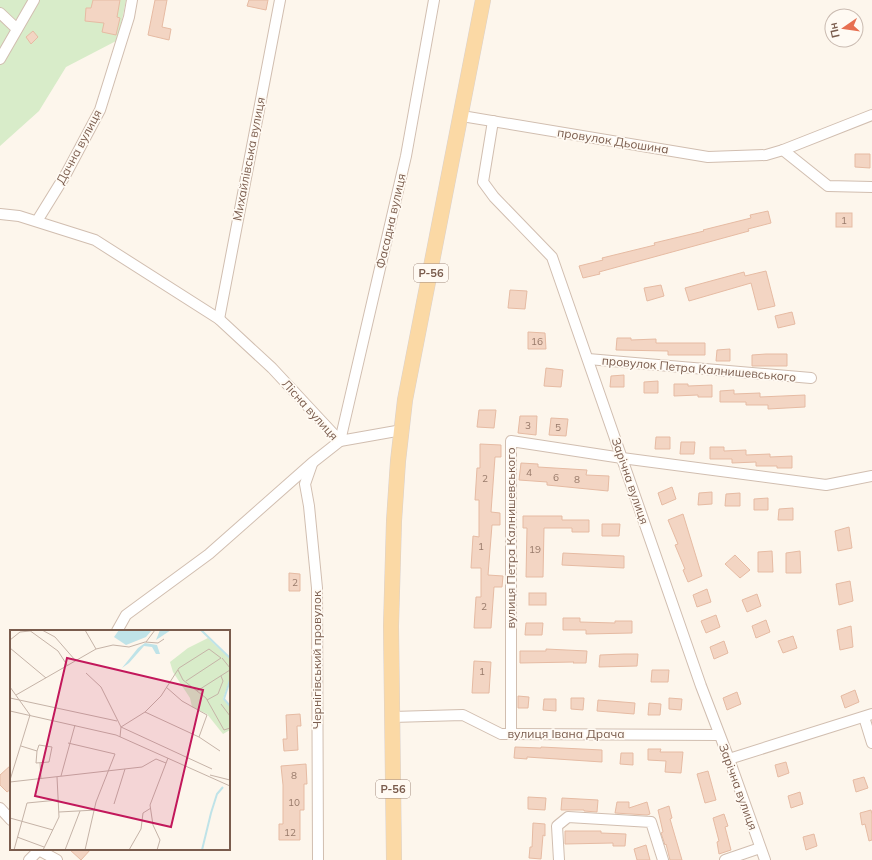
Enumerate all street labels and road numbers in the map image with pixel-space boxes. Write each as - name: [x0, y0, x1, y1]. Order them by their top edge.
- street label: Михайлівська вулиця: [229, 96, 268, 222]
- street label: Дачна вулиця: [53, 107, 104, 187]
- street label: провулок Дьошина: [556, 124, 670, 157]
- street label: Фасадна вулиця: [372, 172, 409, 270]
- road number: Р-56: [414, 264, 448, 282]
- street label: провулок Петра Калнишевського: [601, 353, 797, 384]
- street label: Лісна вулиця: [279, 376, 342, 443]
- street label: Зарічна вулиця: [609, 435, 652, 526]
- street label: вулиця Петра Калнишевського: [503, 447, 518, 629]
- street label: Чернігівський провулок: [309, 590, 324, 729]
- street label: вулиця Івана Драча: [507, 726, 625, 741]
- street label: Зарічна вулиця: [716, 742, 761, 832]
- road number: Р-56: [376, 780, 410, 798]

